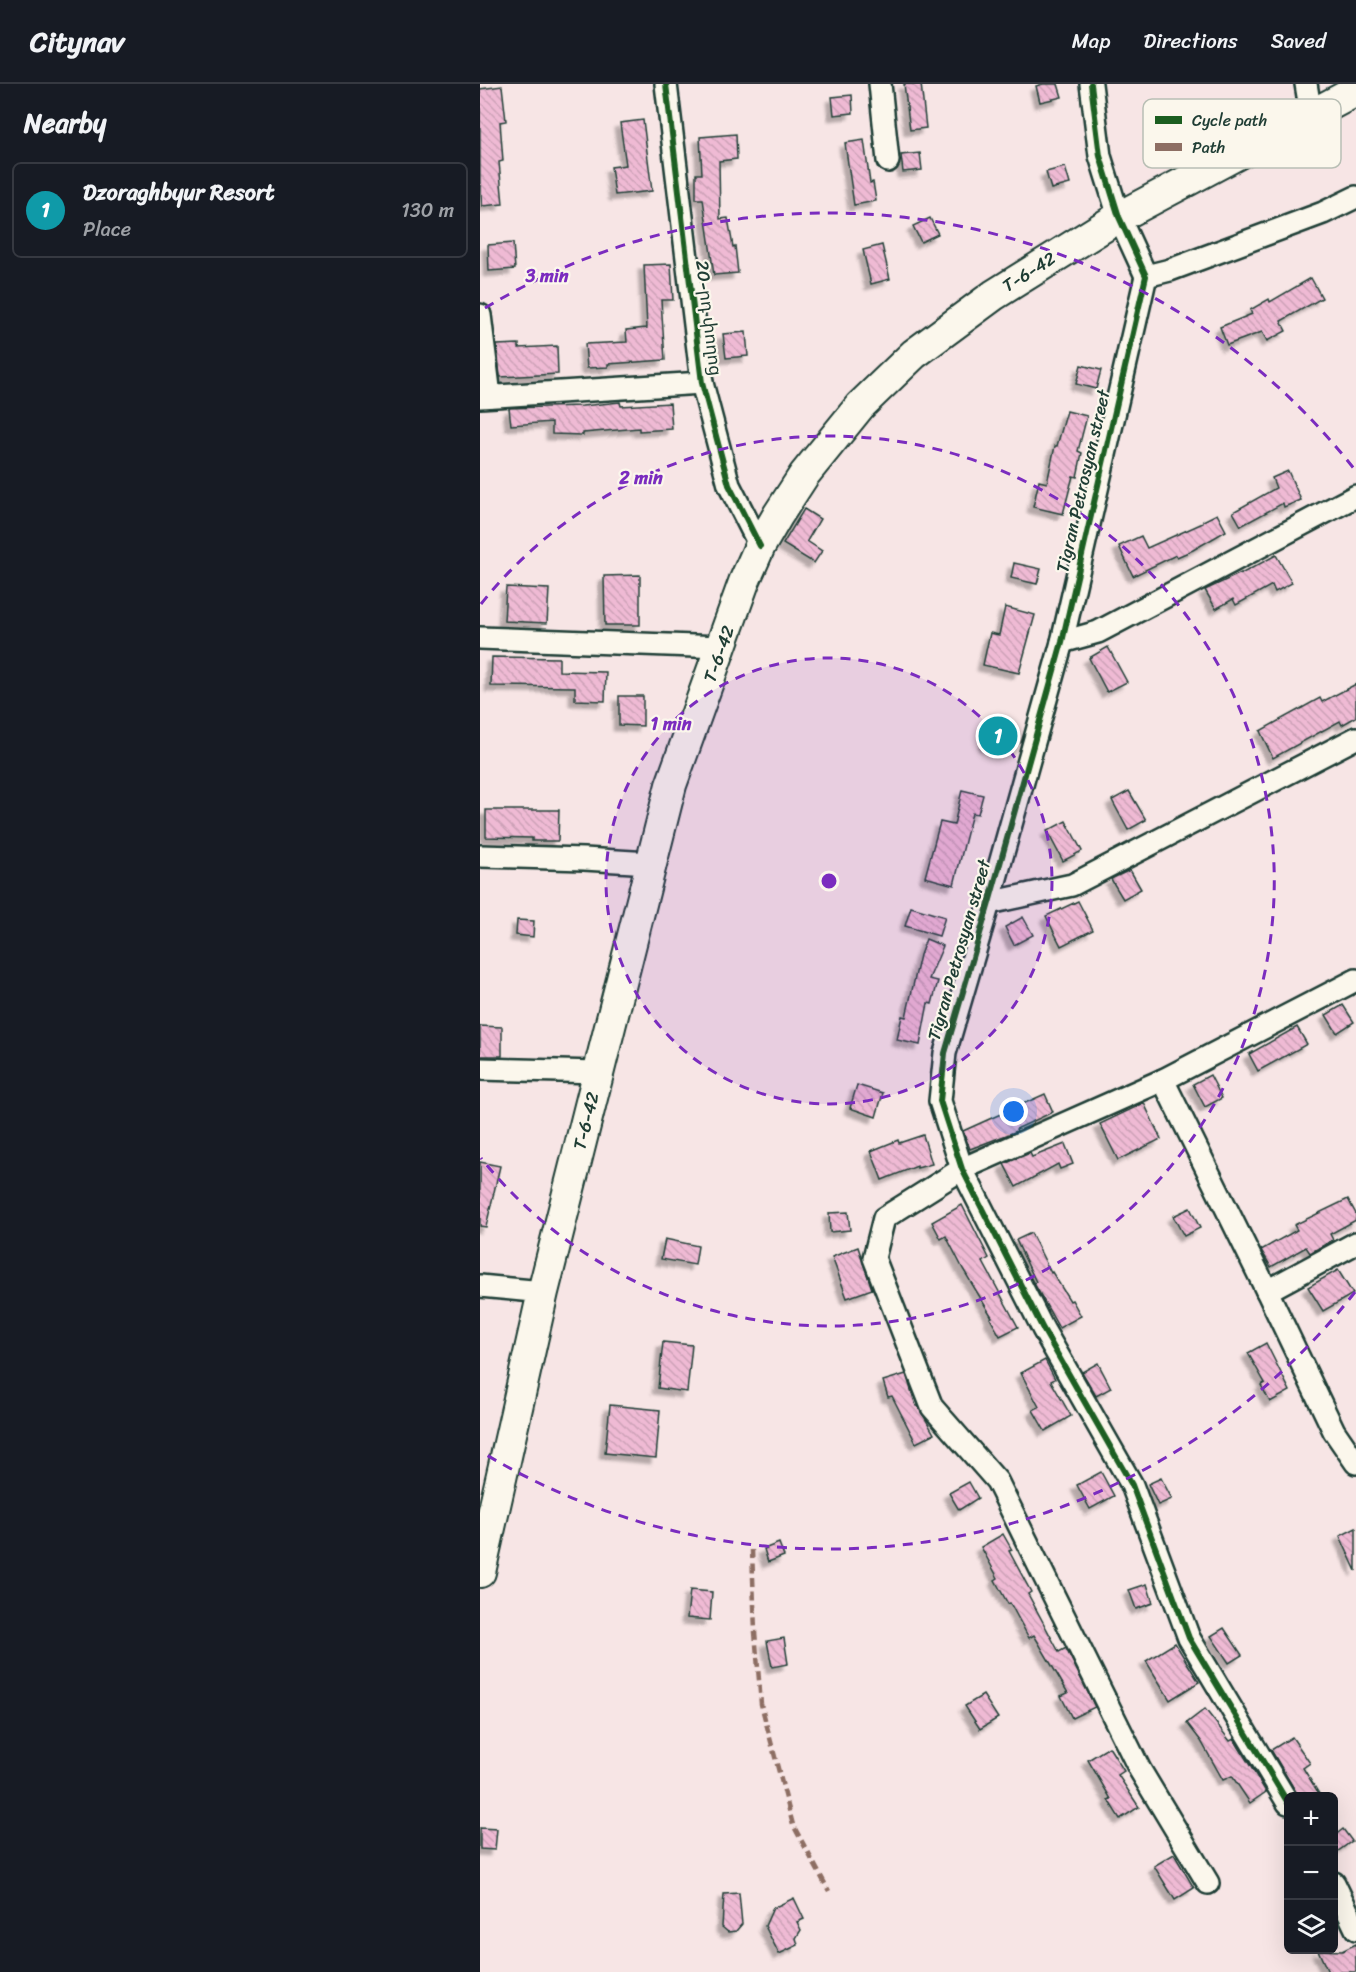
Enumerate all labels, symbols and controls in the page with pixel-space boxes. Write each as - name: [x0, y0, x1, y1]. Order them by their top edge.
- text: Citynav: [30, 17, 124, 66]
- text: Map: [1072, 22, 1110, 60]
- text: Directions: [1143, 22, 1238, 60]
- text: Saved: [1271, 22, 1326, 60]
- legend: [1143, 99, 1341, 168]
- text: Nearby: [24, 100, 106, 146]
- text: Cycle path: [1192, 106, 1267, 135]
- text: Path: [1192, 133, 1225, 162]
- text: Dzoraghbyur Resort: [83, 173, 275, 212]
- text: 1: [41, 193, 50, 228]
- text: 130 m: [401, 193, 454, 228]
- text: Place: [83, 212, 131, 247]
- street label: T-6-42: [996, 243, 1062, 301]
- street label: 20-րդ փողոց: [686, 258, 732, 378]
- text: 3 min: [524, 260, 569, 292]
- street label: Tigran Petrosyan street: [1046, 386, 1120, 576]
- text: 2 min: [618, 462, 663, 494]
- street label: T-6-42: [694, 621, 744, 687]
- text: 1 min: [651, 708, 692, 740]
- pin: 1: [978, 714, 1018, 758]
- street label: Tigran Petrosyan street: [918, 855, 1000, 1044]
- centre of rings: [819, 871, 839, 891]
- street label: T-6-42: [563, 1089, 609, 1153]
- your location: [999, 1097, 1028, 1126]
- map controls: [1284, 1792, 1338, 1954]
- button: +: [1284, 1792, 1338, 1846]
- button: −: [1284, 1846, 1338, 1900]
- button: layers: [1284, 1900, 1338, 1954]

